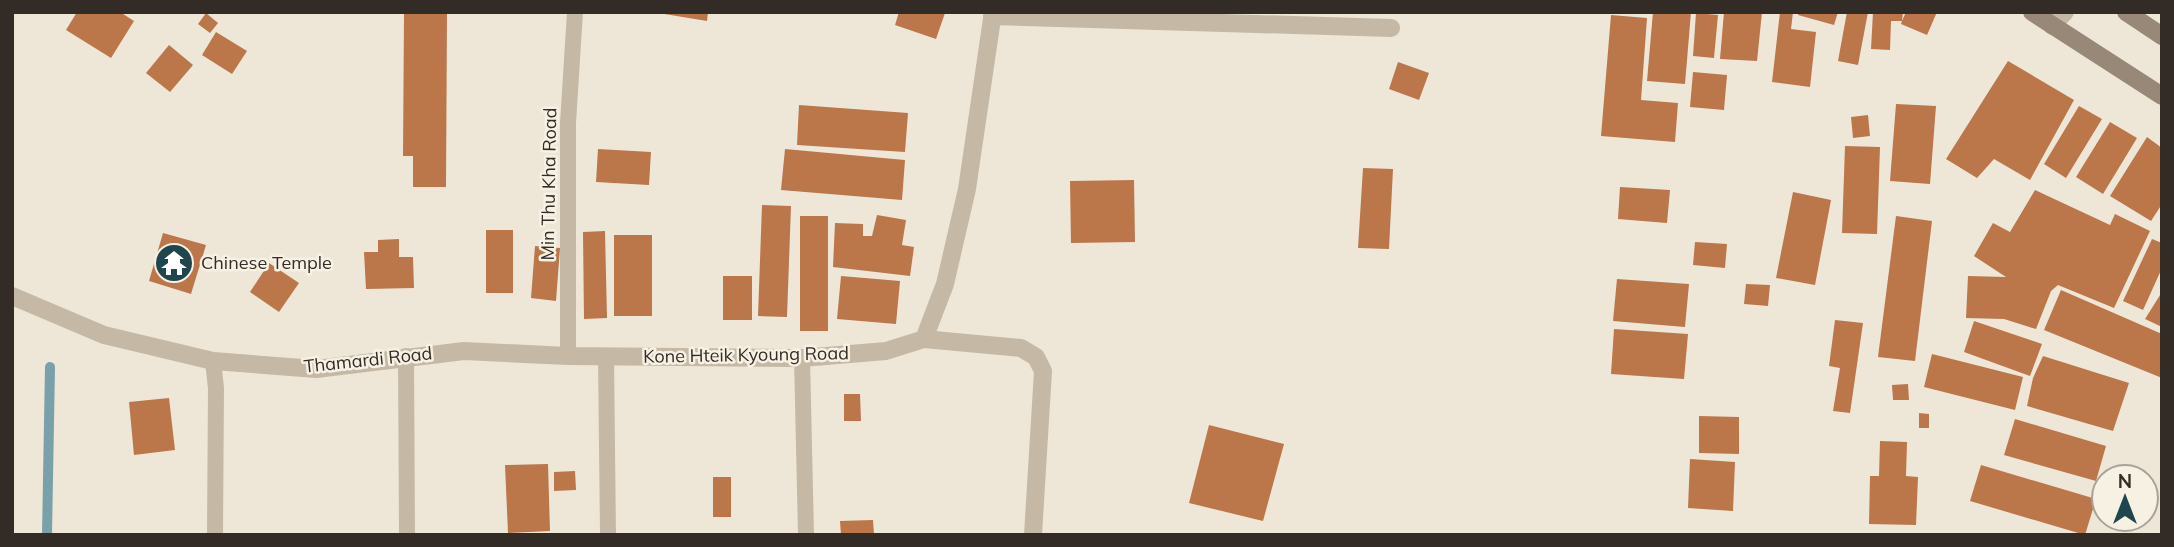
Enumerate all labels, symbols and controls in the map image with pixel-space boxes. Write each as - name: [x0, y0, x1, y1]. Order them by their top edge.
- street label: Min Thu Kha Road: [536, 107, 561, 261]
- temple icon: Chinese Temple: [153, 242, 195, 284]
- place label: Chinese Temple: [201, 251, 332, 274]
- street label: Thamardi Road: [303, 341, 433, 378]
- street label: Kone Hteik Kyoung Road: [643, 341, 849, 368]
- north arrow: [2090, 463, 2160, 533]
- text: N: [2118, 469, 2132, 493]

